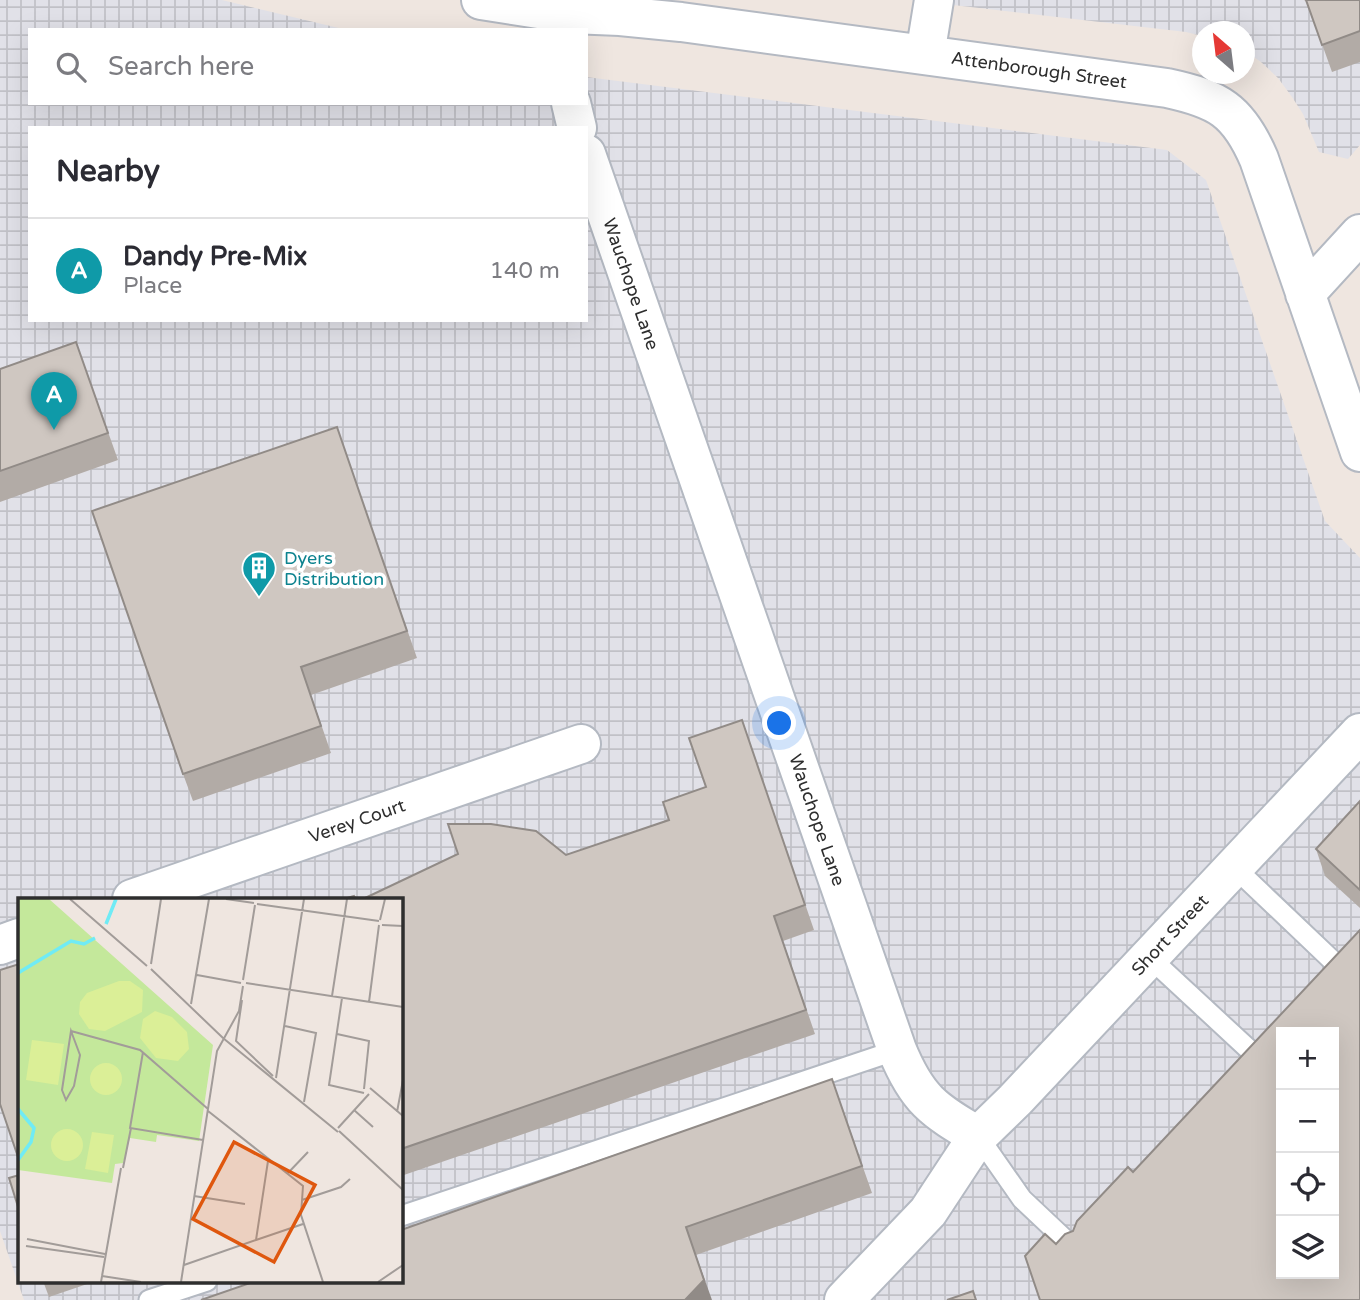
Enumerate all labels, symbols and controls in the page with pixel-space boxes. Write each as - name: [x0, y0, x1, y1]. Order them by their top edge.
- north arrow: [1192, 21, 1255, 84]
- search box: [28, 28, 588, 105]
- street label: Attenborough Street: [950, 47, 1128, 93]
- icon: search: [52, 48, 90, 86]
- text: Search here: [108, 51, 254, 82]
- text: Nearby: [56, 153, 160, 190]
- street label: Wauchope Lane: [598, 215, 664, 353]
- text: Dandy Pre-Mix: [123, 241, 307, 272]
- text: A: [70, 257, 88, 285]
- text: 140 m: [490, 257, 560, 285]
- text: Place: [123, 272, 182, 300]
- pin: A: [31, 372, 77, 430]
- place label: Dyers Distribution: [284, 547, 384, 590]
- building icon: Dyers Distribution: [240, 549, 278, 598]
- your location: [762, 706, 796, 740]
- street label: Wauchope Lane: [784, 751, 850, 889]
- street label: Verey Court: [306, 794, 408, 848]
- street label: Short Street: [1127, 890, 1213, 980]
- inset map: [18, 898, 402, 1282]
- map controls: [1276, 1027, 1339, 1279]
- button: +: [1276, 1027, 1339, 1090]
- button: −: [1276, 1090, 1339, 1153]
- button: locate: [1276, 1153, 1339, 1216]
- button: layers: [1276, 1216, 1339, 1279]

